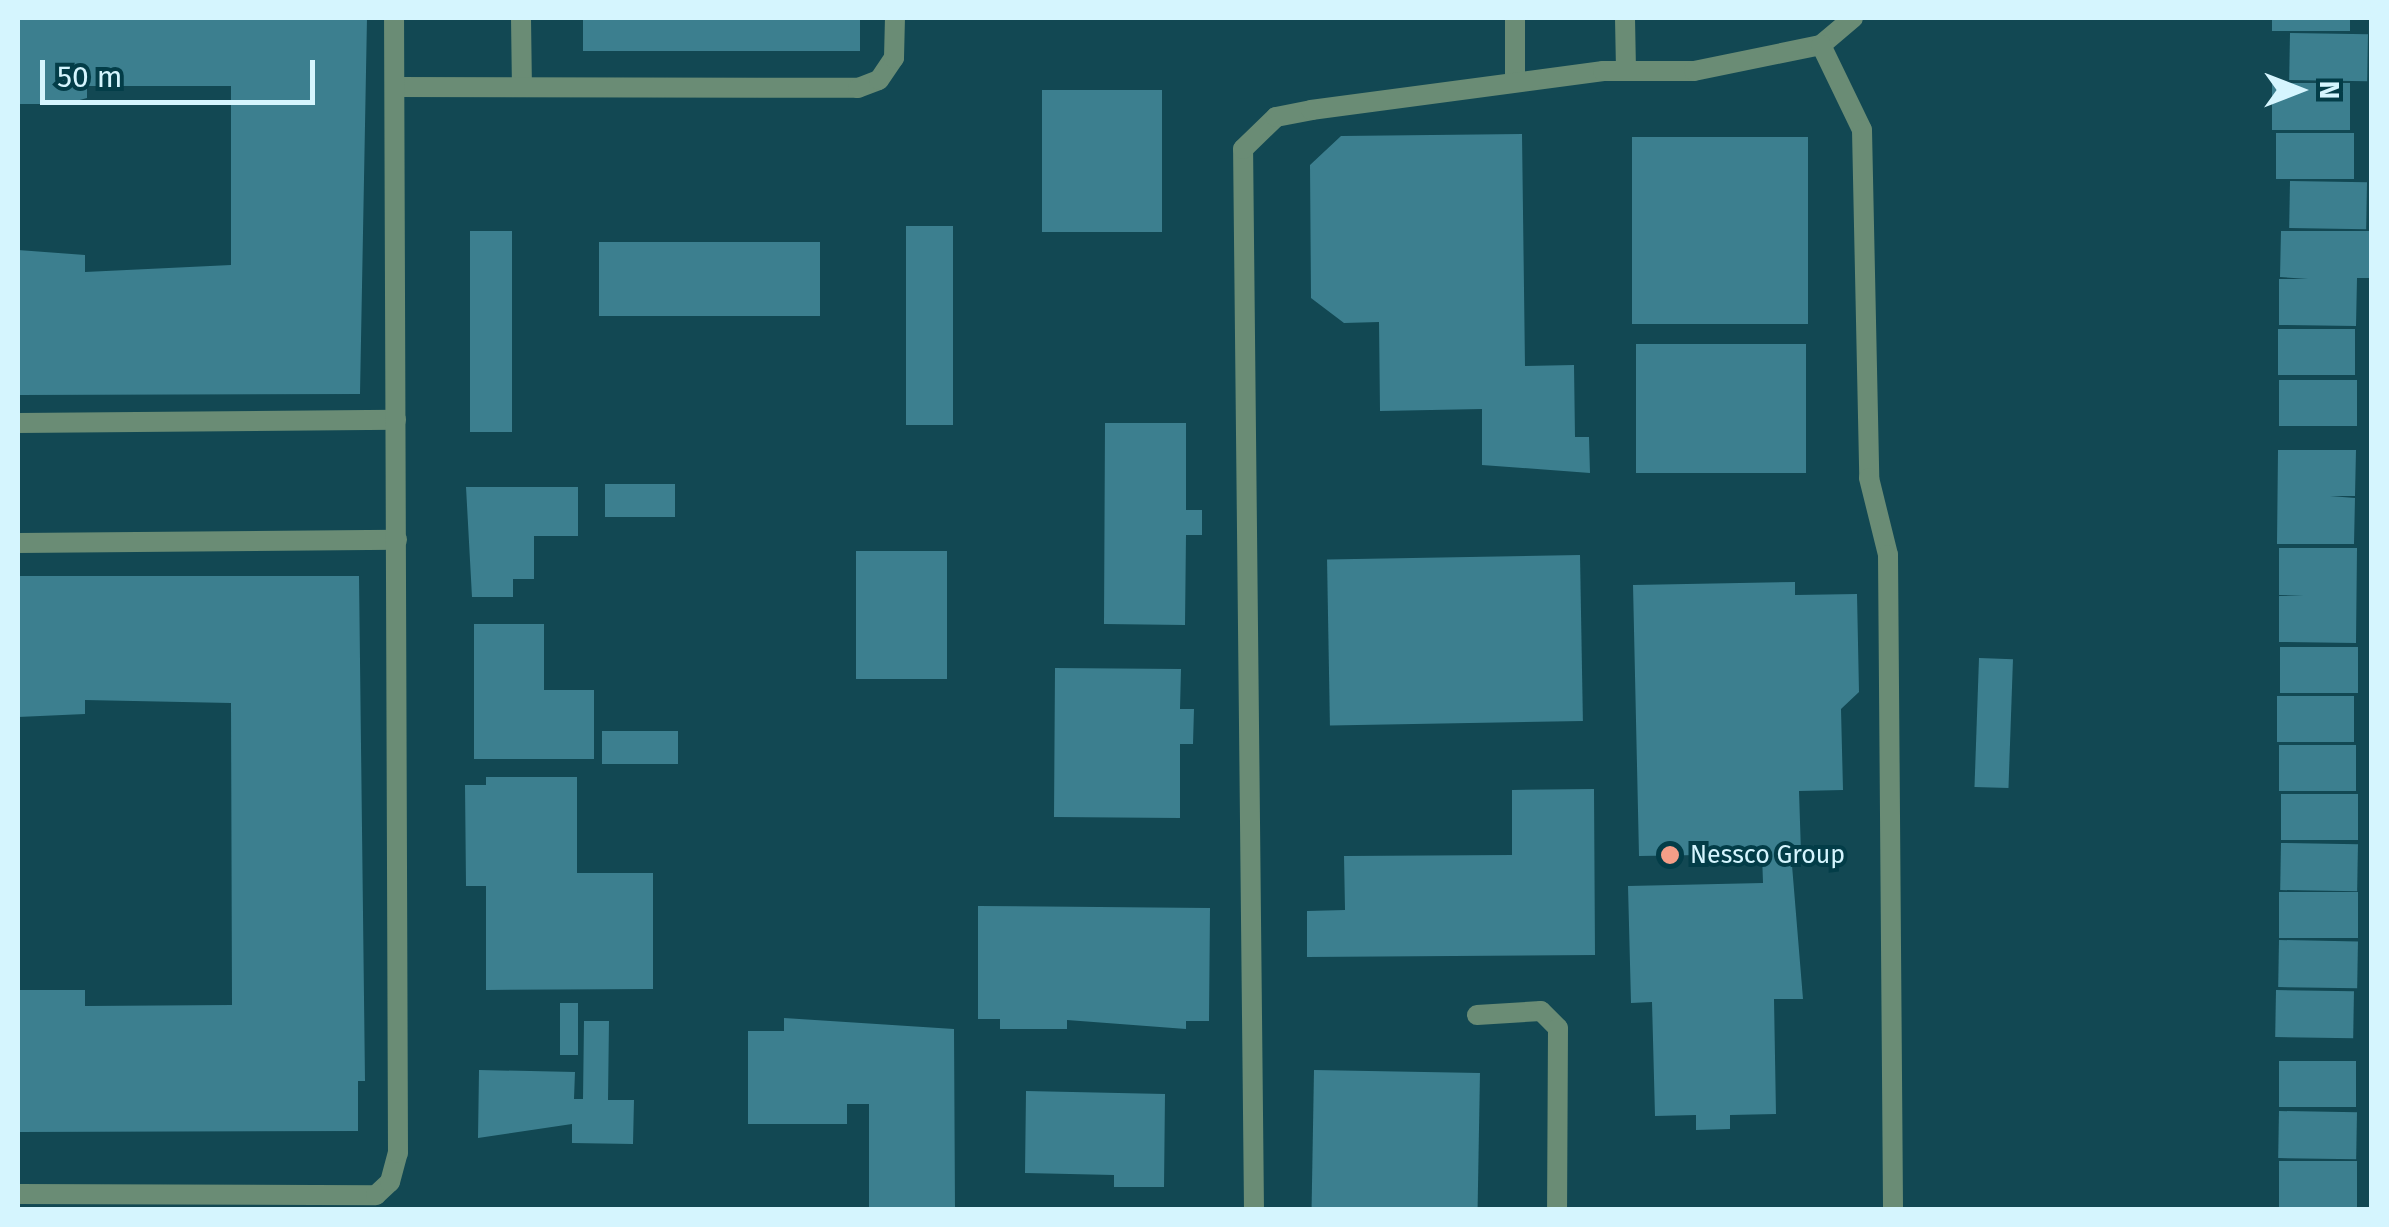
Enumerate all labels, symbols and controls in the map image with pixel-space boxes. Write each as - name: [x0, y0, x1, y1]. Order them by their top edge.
- scale bar: [45, 40, 320, 102]
- north arrow: [2249, 40, 2349, 140]
- text: 50 m: [57, 59, 122, 95]
- text: N: [2313, 81, 2346, 99]
- place label: Nessco Group: [1690, 840, 1845, 870]
- marker: Nessco Group: [1659, 844, 1681, 866]

